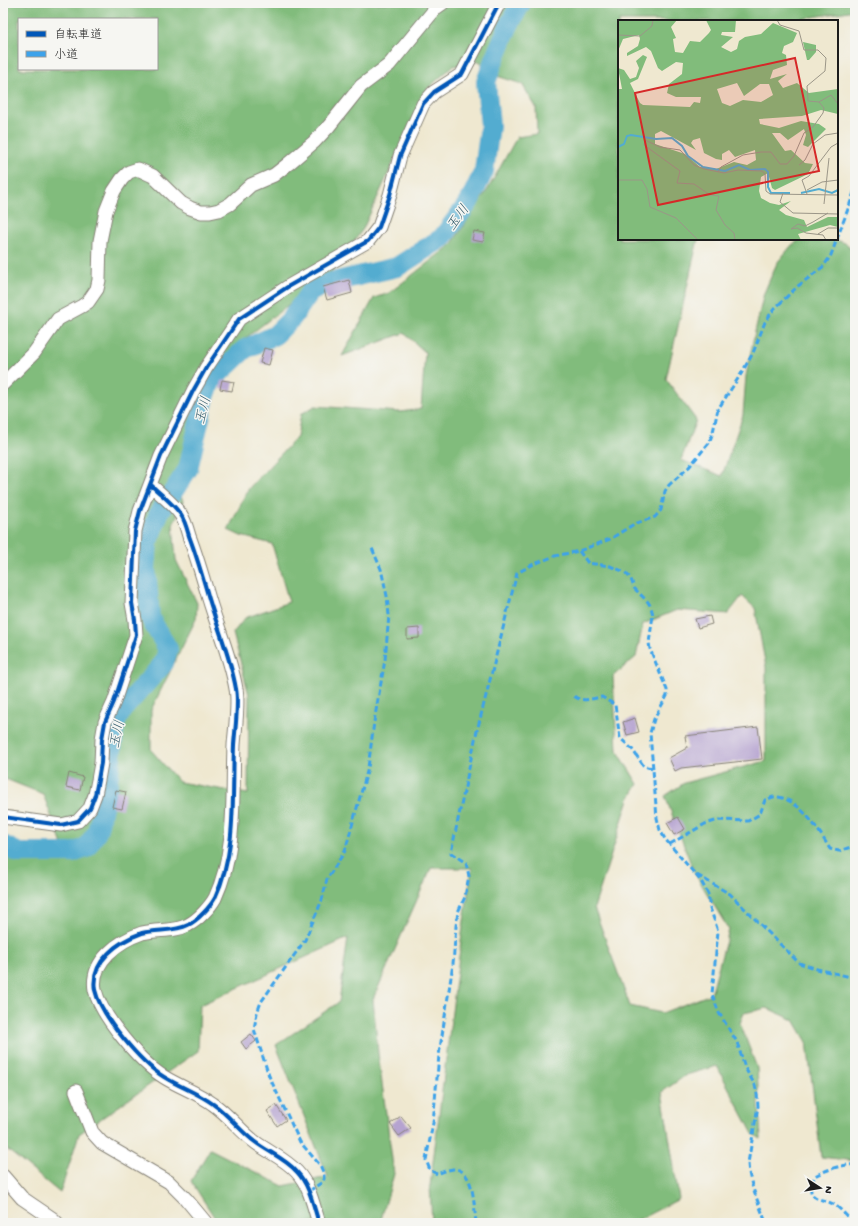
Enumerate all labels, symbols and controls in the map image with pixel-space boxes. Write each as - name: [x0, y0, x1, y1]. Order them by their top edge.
- legend: [18, 18, 158, 70]
- inset map: [618, 20, 838, 240]
- text: 自転車道: [54, 28, 102, 43]
- text: 小道: [54, 48, 78, 63]
- water label: 玉川: [444, 202, 474, 235]
- water label: 玉川: [193, 395, 216, 426]
- water label: 玉川: [107, 719, 130, 750]
- north arrow: [800, 1168, 840, 1208]
- text: N: [821, 1185, 834, 1194]

